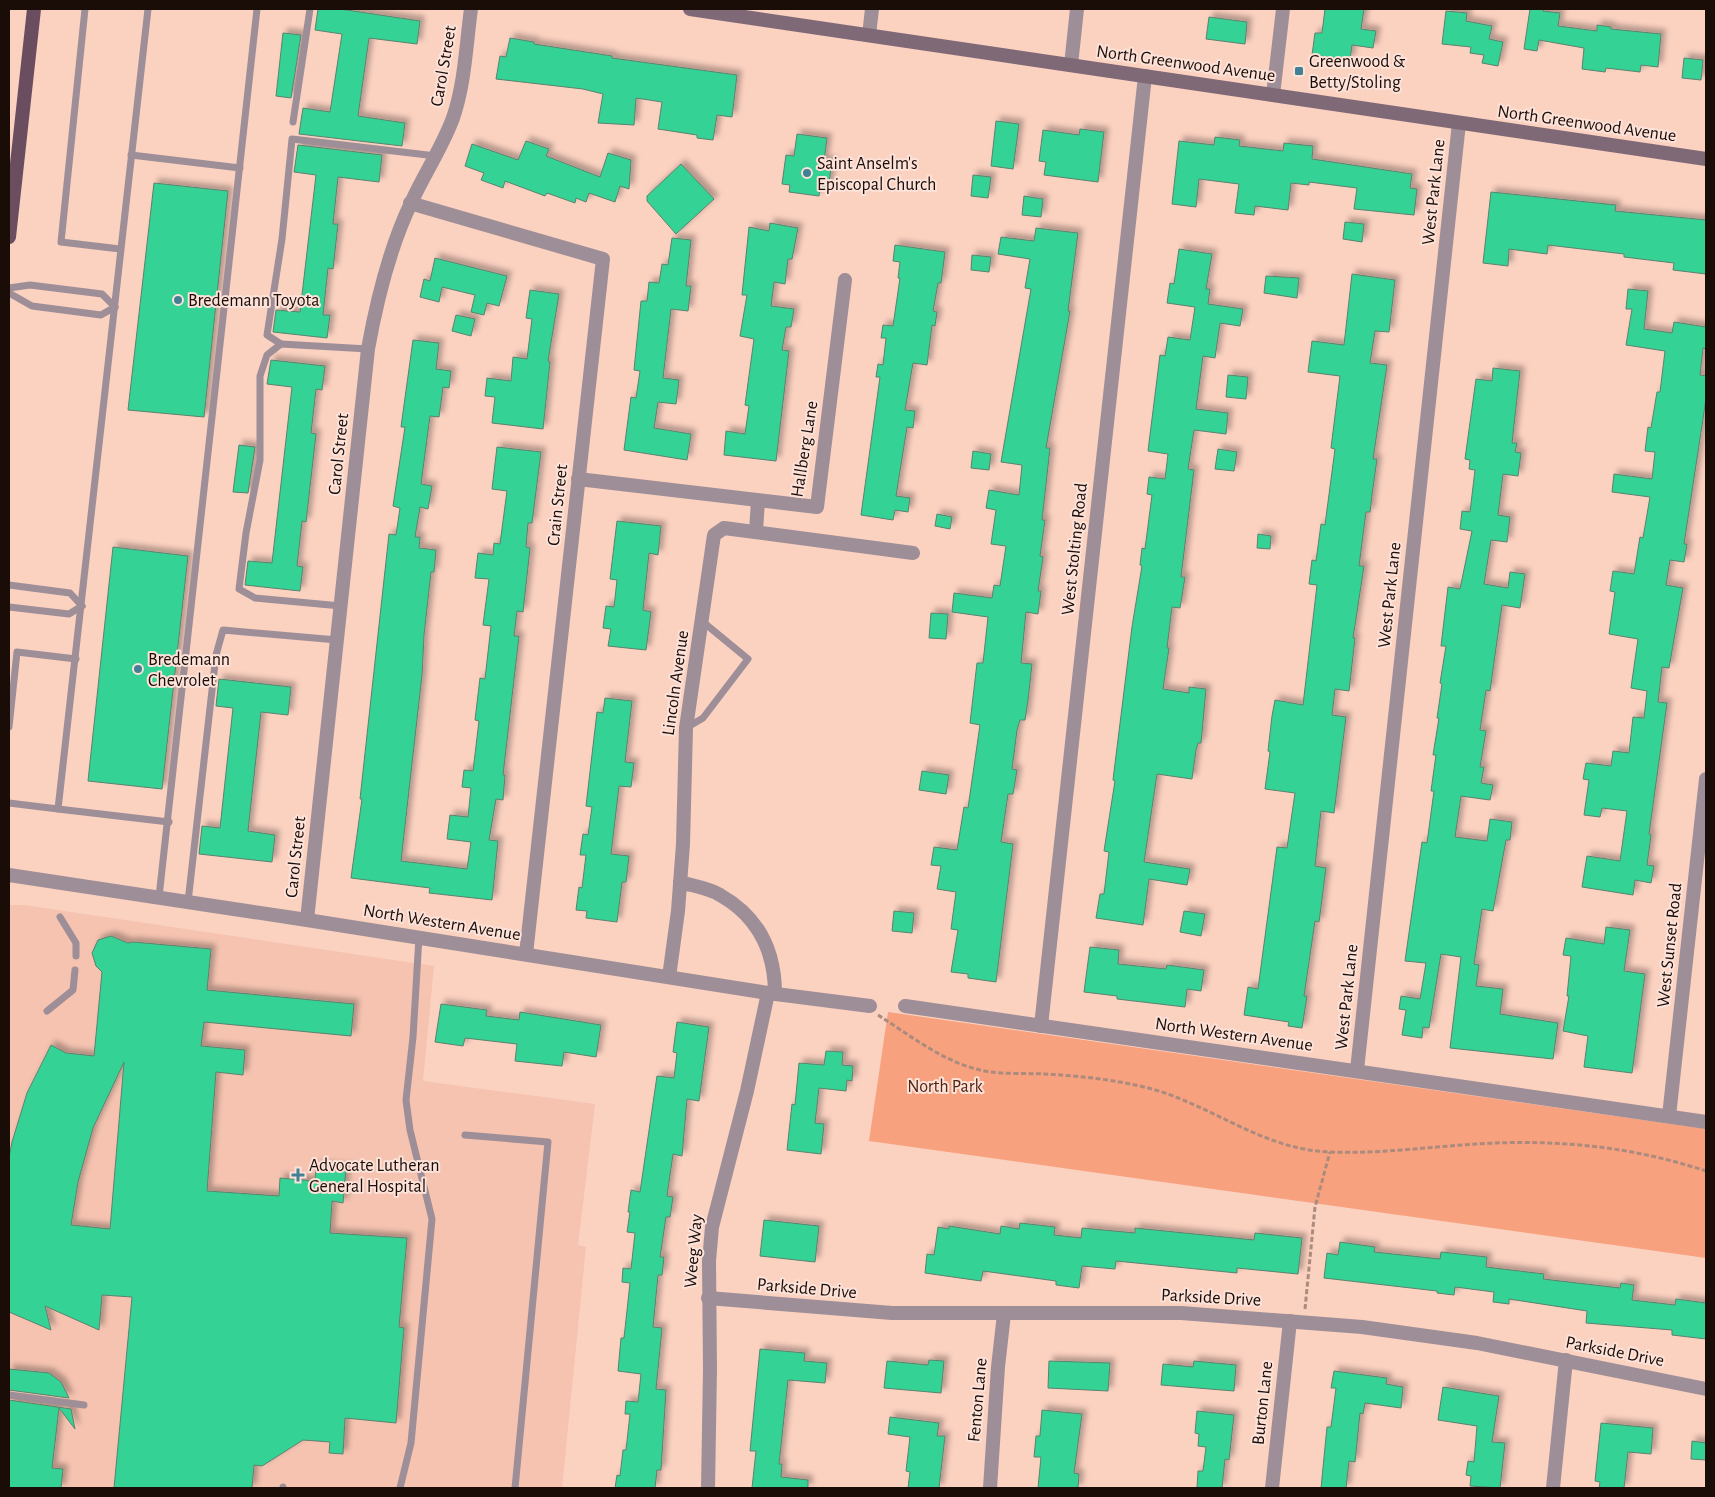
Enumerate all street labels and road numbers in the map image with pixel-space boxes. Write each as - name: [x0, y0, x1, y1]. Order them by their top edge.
- street label: Carol Street: [428, 24, 460, 108]
- street label: North Greenwood Avenue: [1095, 43, 1277, 85]
- street label: North Greenwood Avenue: [1496, 103, 1678, 145]
- street label: West Park Lane: [1419, 138, 1448, 246]
- street label: Hallberg Lane: [788, 400, 822, 499]
- street label: Carol Street: [326, 412, 352, 496]
- street label: Crain Street: [545, 463, 571, 547]
- street label: West Stolting Road: [1059, 482, 1091, 616]
- street label: West Park Lane: [1375, 541, 1404, 649]
- street label: Lincoln Avenue: [660, 629, 692, 737]
- street label: Carol Street: [283, 815, 309, 899]
- street label: West Sunset Road: [1654, 882, 1685, 1008]
- street label: North Western Avenue: [362, 902, 522, 944]
- street label: West Park Lane: [1332, 943, 1361, 1051]
- street label: North Western Avenue: [1154, 1015, 1314, 1055]
- street label: Weeg Way: [682, 1213, 706, 1289]
- street label: Parkside Drive: [756, 1276, 858, 1302]
- street label: Parkside Drive: [1160, 1286, 1261, 1310]
- street label: Parkside Drive: [1564, 1334, 1666, 1370]
- street label: Fenton Lane: [965, 1357, 991, 1443]
- street label: Burton Lane: [1250, 1360, 1276, 1446]

